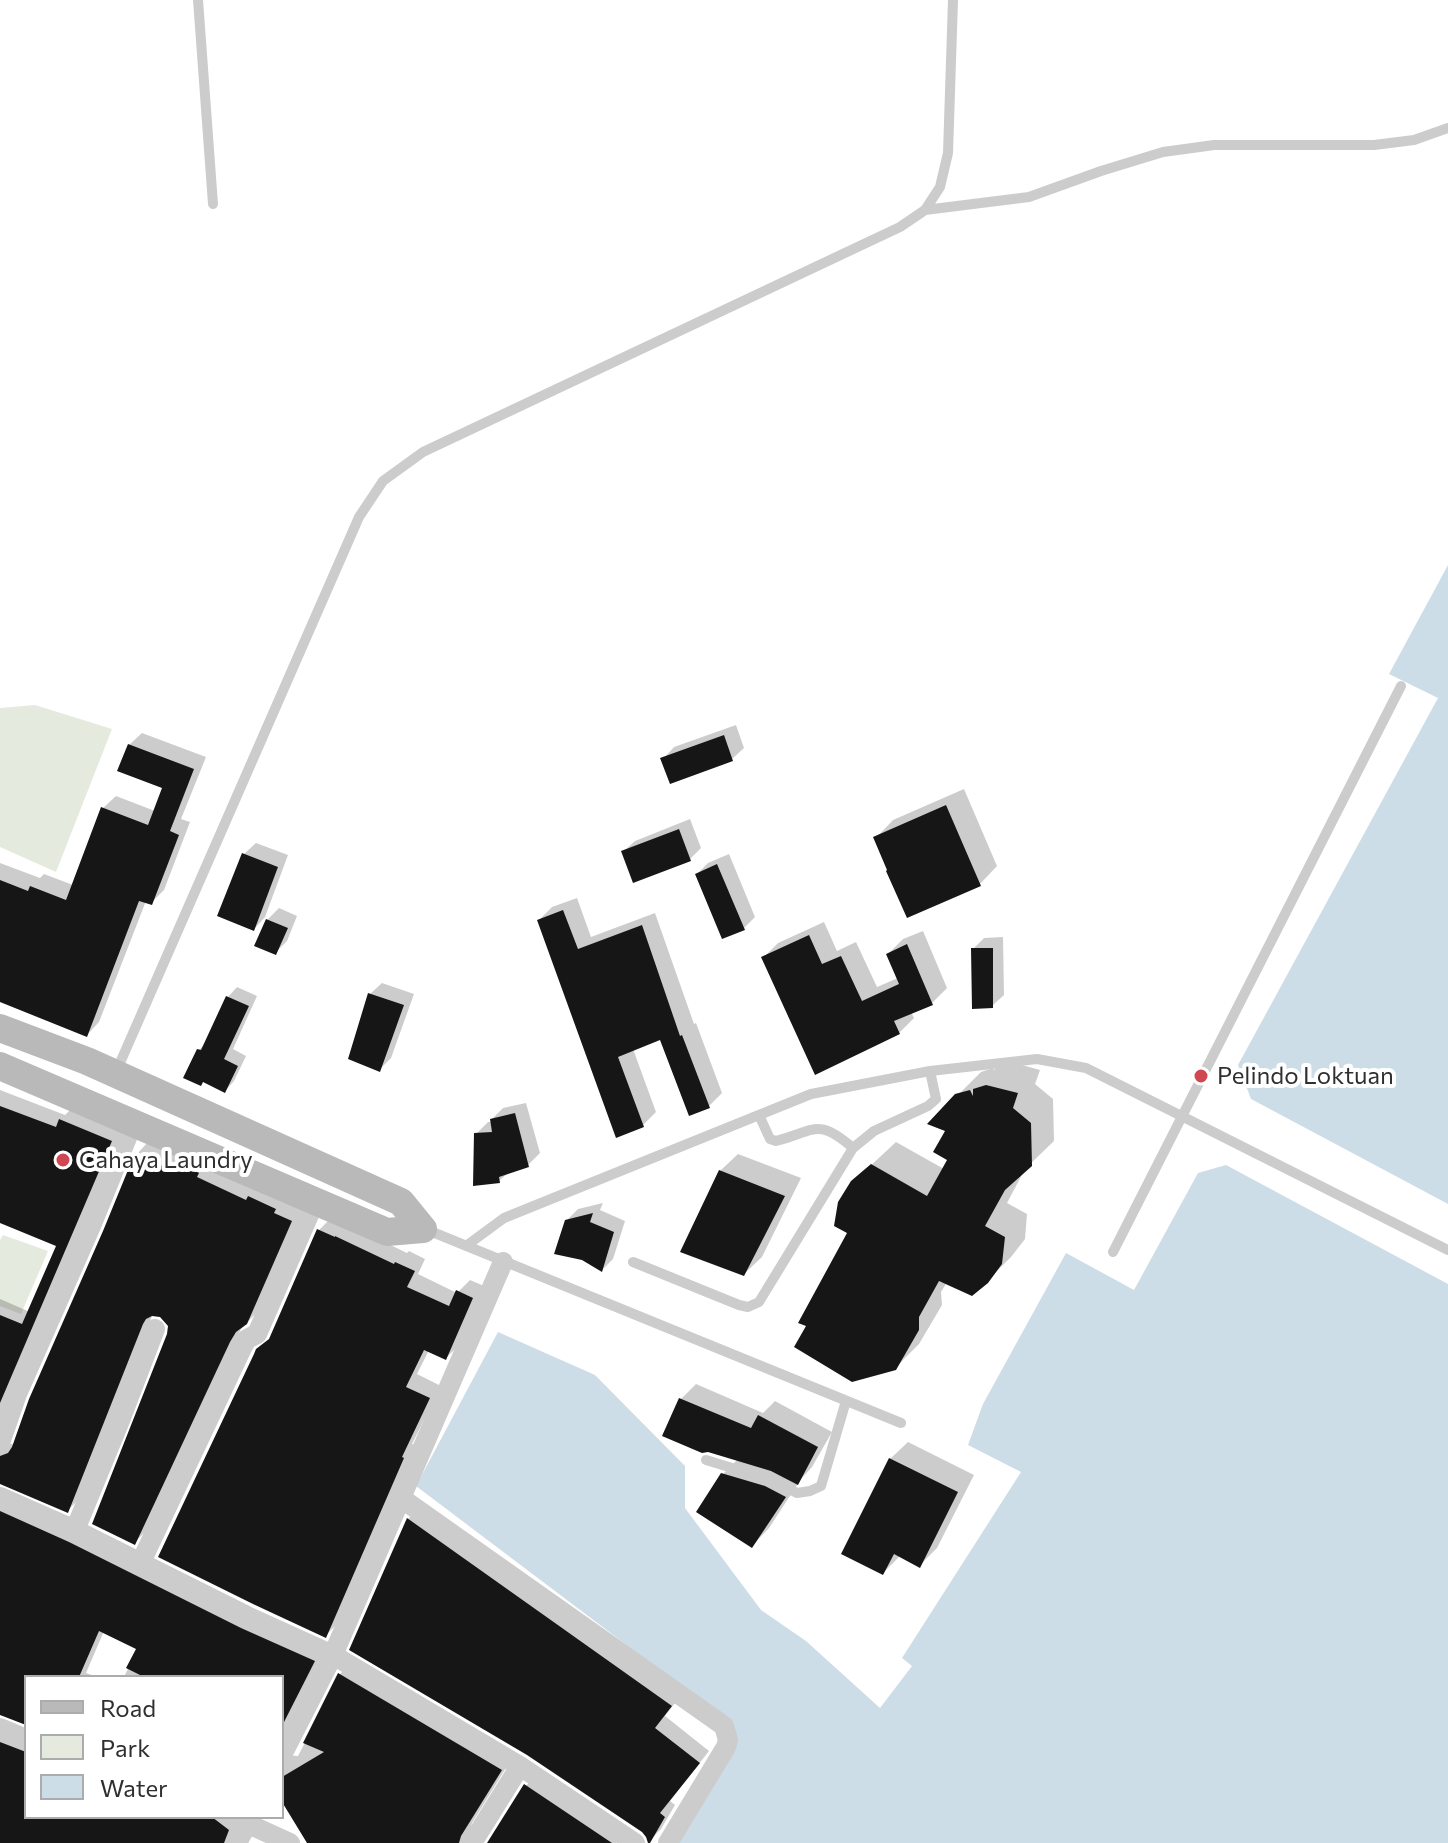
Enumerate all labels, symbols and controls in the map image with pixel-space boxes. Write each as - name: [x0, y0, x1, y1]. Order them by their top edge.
- place label: Pelindo Loktuan: [1217, 1062, 1394, 1090]
- marker: Pelindo Loktuan: [1192, 1067, 1210, 1085]
- place label: Cahaya Laundry: [79, 1146, 253, 1174]
- marker: Cahaya Laundry: [54, 1151, 72, 1169]
- legend: [24, 1675, 284, 1819]
- text: Road: [100, 1693, 156, 1722]
- text: Park: [100, 1733, 150, 1762]
- text: Water: [100, 1773, 168, 1802]

